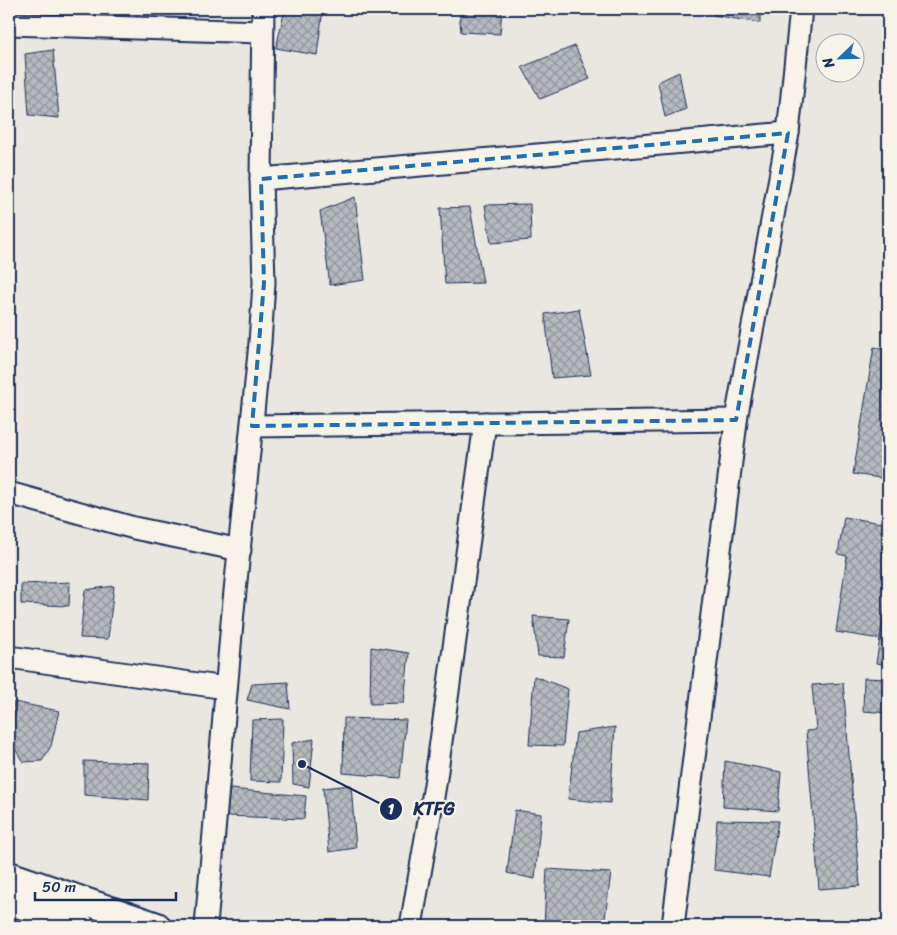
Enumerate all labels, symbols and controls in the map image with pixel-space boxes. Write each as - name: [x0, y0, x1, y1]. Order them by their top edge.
- north arrow: [814, 32, 864, 82]
- text: N: [815, 53, 842, 73]
- callout: KTFG: [378, 792, 465, 825]
- text: KTFG: [412, 793, 456, 825]
- text: 1: [388, 796, 395, 822]
- scale bar: [35, 870, 176, 902]
- text: 50 m: [42, 874, 77, 900]

